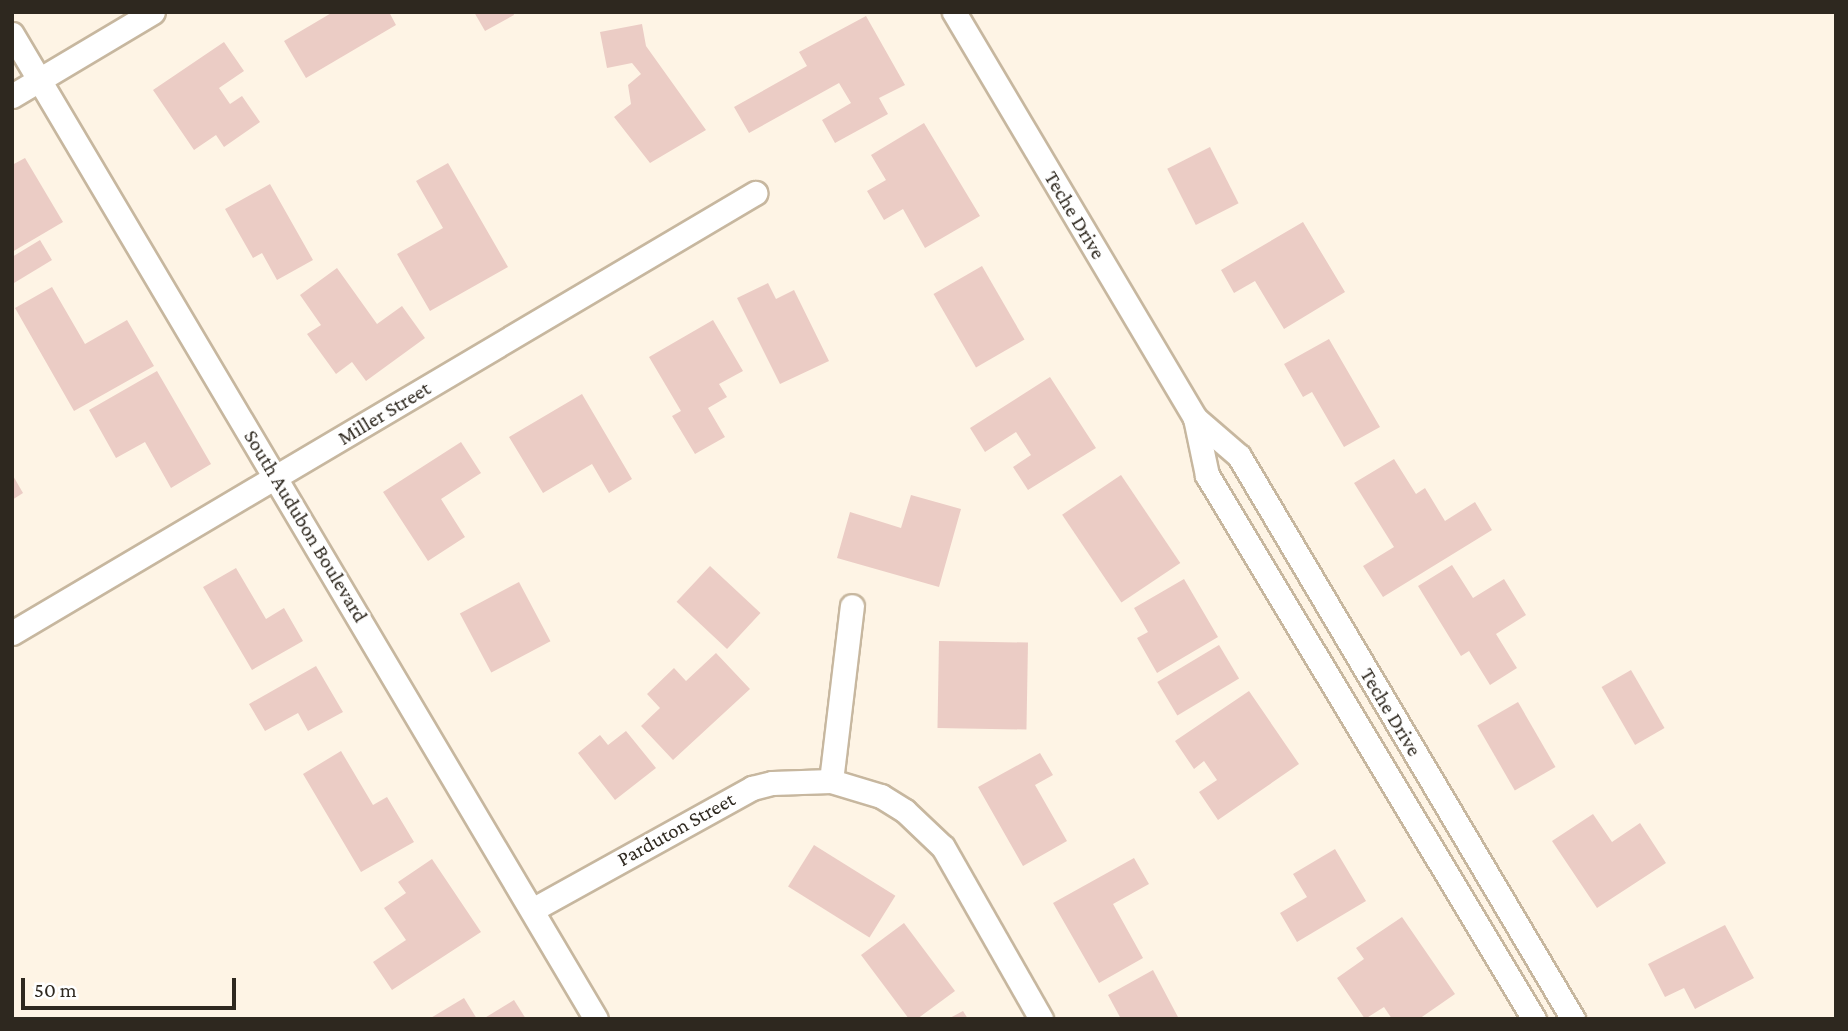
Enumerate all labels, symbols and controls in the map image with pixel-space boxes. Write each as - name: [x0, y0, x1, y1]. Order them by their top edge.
- street label: Teche Drive: [1039, 166, 1111, 264]
- street label: Miller Street: [333, 375, 435, 451]
- street label: South Audubon Boulevard: [239, 425, 373, 627]
- street label: Teche Drive: [1355, 663, 1427, 761]
- street label: Parduton Street: [613, 786, 739, 872]
- scale bar: [24, 964, 240, 1008]
- text: 50 m: [34, 978, 77, 1002]

